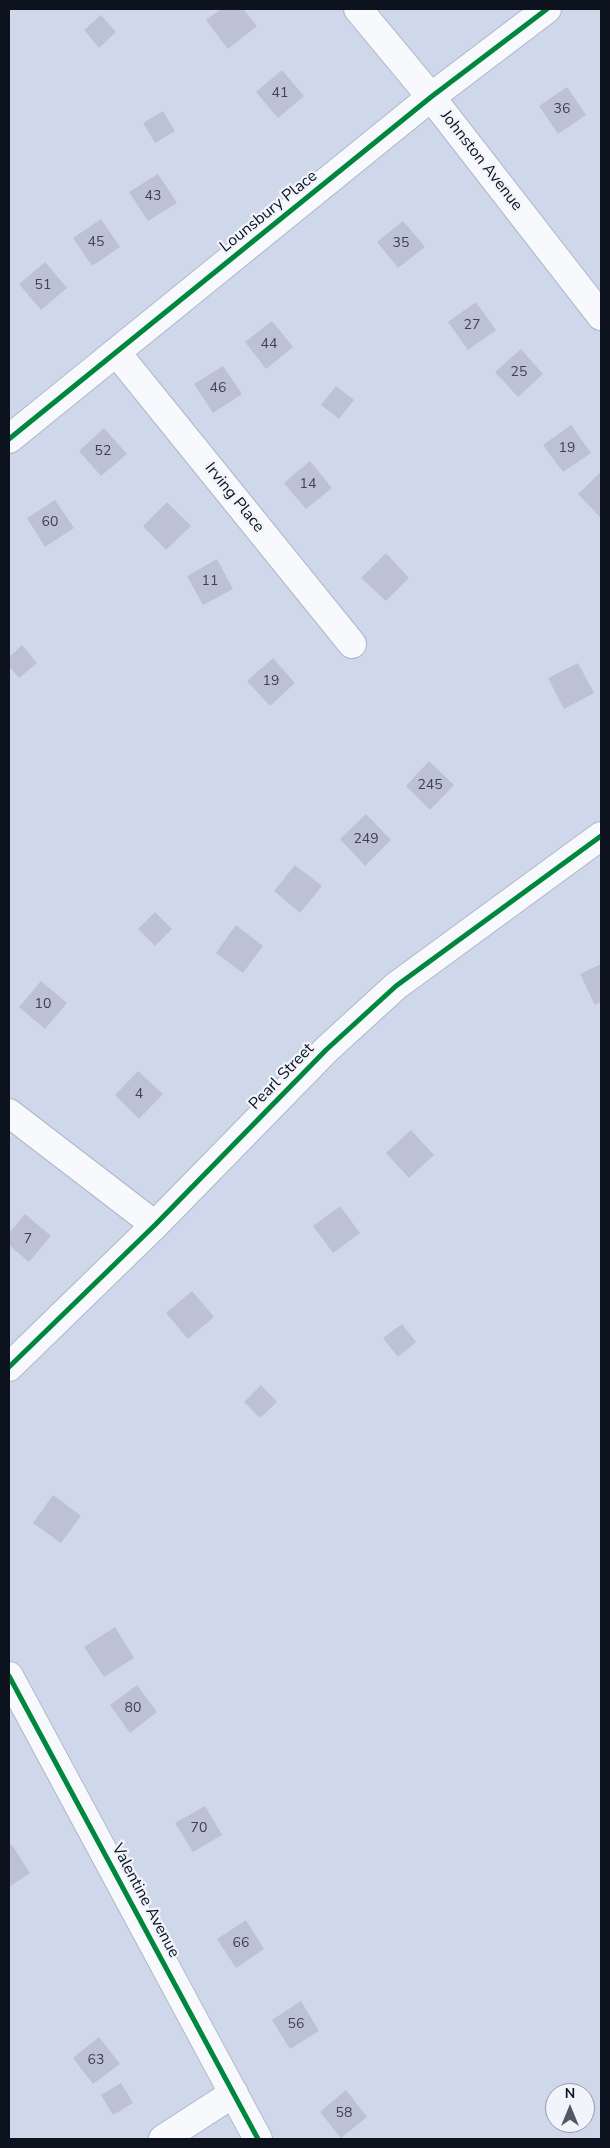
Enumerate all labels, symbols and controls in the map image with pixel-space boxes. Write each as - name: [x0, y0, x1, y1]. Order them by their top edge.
- house number: 41: [272, 86, 288, 102]
- house number: 36: [554, 102, 570, 118]
- street label: Johnston Avenue: [436, 107, 526, 215]
- street label: Lounsbury Place: [217, 167, 321, 257]
- house number: 43: [145, 189, 161, 205]
- house number: 45: [88, 235, 104, 251]
- house number: 35: [393, 236, 409, 252]
- house number: 51: [35, 278, 51, 294]
- house number: 27: [464, 318, 480, 334]
- house number: 44: [261, 337, 277, 353]
- house number: 25: [511, 365, 527, 381]
- house number: 46: [210, 381, 226, 397]
- house number: 19: [559, 441, 575, 457]
- house number: 52: [95, 444, 111, 460]
- street label: Irving Place: [200, 459, 268, 537]
- house number: 14: [300, 477, 316, 493]
- house number: 60: [42, 515, 58, 531]
- house number: 11: [202, 574, 218, 590]
- house number: 19: [263, 674, 279, 690]
- house number: 245: [417, 778, 443, 794]
- house number: 249: [353, 832, 379, 848]
- house number: 10: [35, 997, 51, 1013]
- street label: Pearl Street: [246, 1040, 318, 1114]
- house number: 4: [135, 1087, 143, 1103]
- house number: 7: [24, 1232, 32, 1248]
- house number: 80: [125, 1701, 141, 1717]
- house number: 70: [191, 1821, 207, 1837]
- street label: Valentine Avenue: [107, 1841, 183, 1961]
- house number: 66: [233, 1936, 249, 1952]
- house number: 56: [288, 2017, 304, 2033]
- house number: 63: [88, 2053, 104, 2069]
- north arrow: [545, 2083, 595, 2133]
- text: N: [565, 2084, 575, 2103]
- house number: 58: [336, 2106, 352, 2122]

